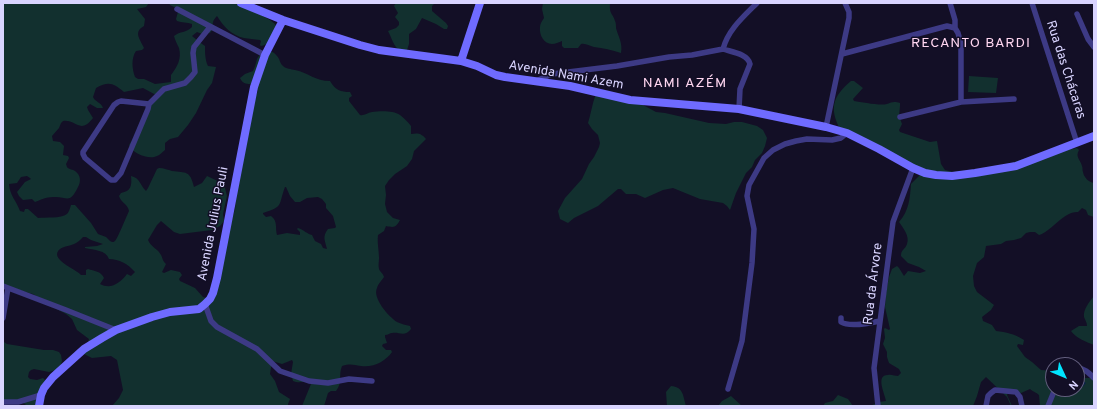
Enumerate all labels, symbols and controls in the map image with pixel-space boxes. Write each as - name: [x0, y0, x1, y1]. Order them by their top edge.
- street label: Rua das Chácaras: [1042, 19, 1088, 121]
- district label: RECANTO BARDI: [911, 36, 1031, 52]
- street label: Avenida Nami Azem: [507, 58, 625, 94]
- district label: NAMI AZÉM: [643, 76, 727, 92]
- street label: Avenida Julius Pauli: [195, 166, 233, 282]
- street label: Rua da Árvore: [861, 242, 887, 326]
- north arrow: [1045, 357, 1085, 397]
- text: N: [1065, 377, 1081, 392]

